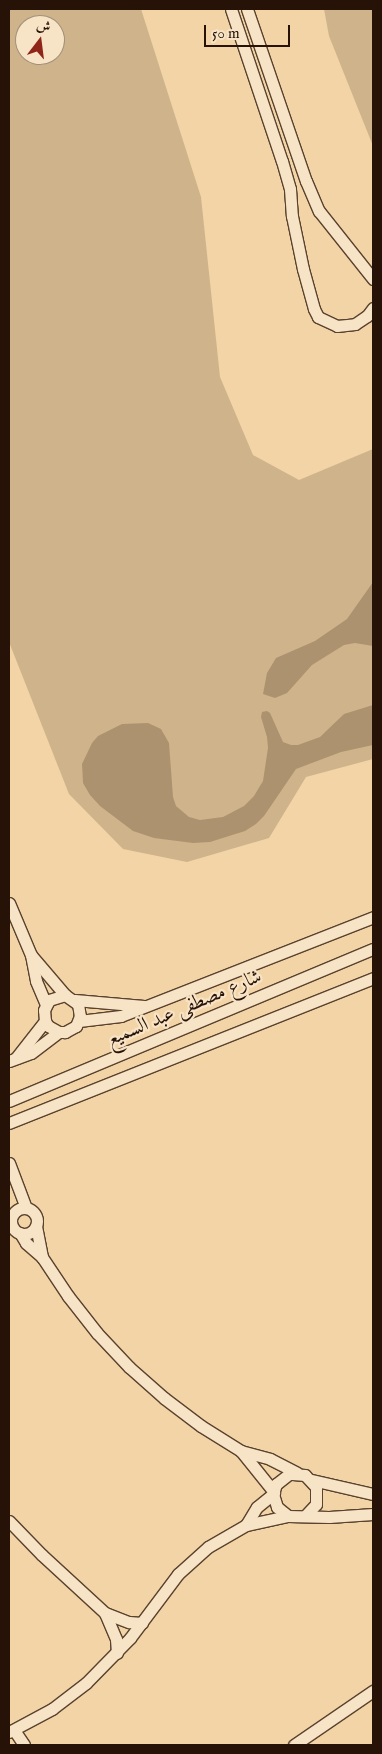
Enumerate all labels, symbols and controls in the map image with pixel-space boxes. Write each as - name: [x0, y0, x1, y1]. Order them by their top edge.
- north arrow: [15, 15, 65, 65]
- scale bar: [207, 15, 293, 47]
- text: ش: [35, 16, 53, 37]
- text: 50 m: [212, 24, 240, 43]
- street label: شارع مصطفى عبد السميع: [103, 964, 265, 1052]

